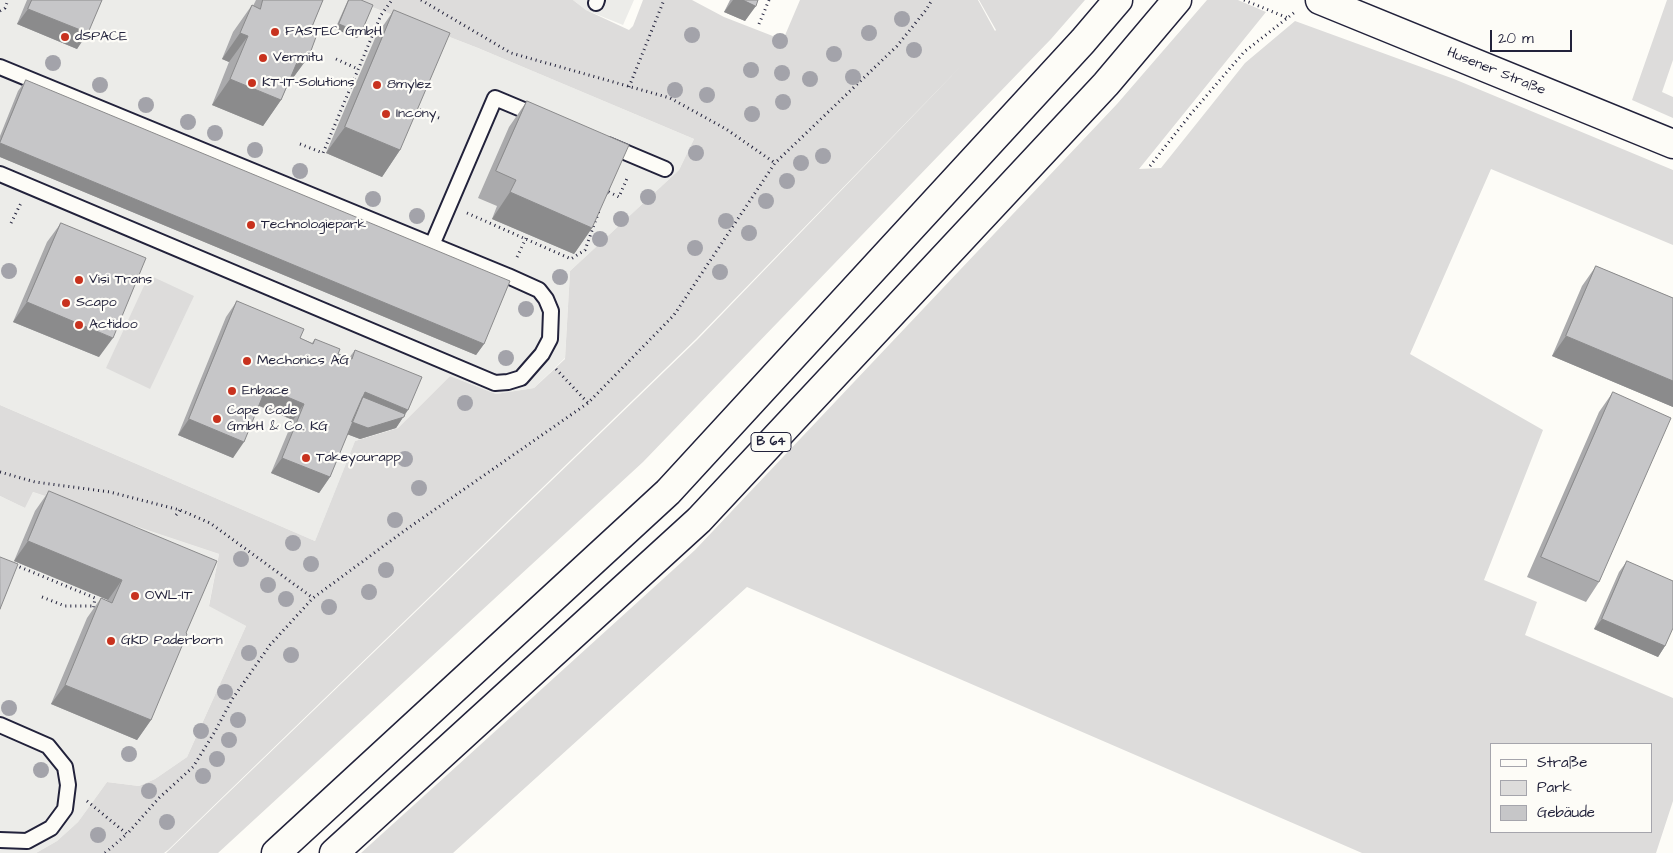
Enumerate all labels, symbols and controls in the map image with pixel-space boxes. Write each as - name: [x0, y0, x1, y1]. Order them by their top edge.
- scale bar: [1493, 20, 1576, 52]
- place label: FASTEC GmbH: [285, 24, 382, 40]
- marker: FASTEC GmbH: [269, 26, 281, 38]
- text: 20 m: [1498, 28, 1534, 49]
- place label: dSPACE: [75, 29, 127, 45]
- marker: dSPACE: [59, 31, 71, 43]
- street label: Husener Straße: [1444, 45, 1548, 99]
- place label: Vermitu: [273, 50, 323, 66]
- marker: Vermitu: [257, 52, 269, 64]
- place label: KT-IT-Solutions: [262, 75, 355, 91]
- marker: KT-IT-Solutions: [246, 77, 258, 89]
- place label: 8mylez: [387, 77, 431, 93]
- marker: 8mylez: [371, 79, 383, 91]
- place label: Incony: [396, 106, 437, 122]
- marker: Incony: [380, 108, 392, 120]
- place label: Technologiepark: [261, 217, 366, 233]
- marker: Technologiepark: [245, 219, 257, 231]
- place label: Visi Trans: [89, 272, 152, 288]
- marker: Visi Trans: [73, 274, 85, 286]
- place label: Scapo: [76, 295, 117, 311]
- marker: Scapo: [60, 297, 72, 309]
- place label: Actidoo: [89, 317, 138, 333]
- marker: Actidoo: [73, 319, 85, 331]
- place label: Mechonics AG: [257, 353, 349, 369]
- marker: Mechonics AG: [241, 355, 253, 367]
- place label: Enbace: [242, 383, 289, 399]
- marker: Enbace: [226, 385, 238, 397]
- place label: Cape Code GmbH & Co. KG: [227, 403, 328, 436]
- marker: Cape Code GmbH & Co. KG: [211, 413, 223, 425]
- road number: B 64: [751, 432, 791, 452]
- place label: Takeyourapp: [316, 450, 401, 466]
- marker: Takeyourapp: [300, 452, 312, 464]
- place label: OWL-IT: [145, 588, 192, 604]
- marker: OWL-IT: [129, 590, 141, 602]
- place label: GKD Paderborn: [121, 633, 223, 649]
- marker: GKD Paderborn: [105, 635, 117, 647]
- legend: [1490, 743, 1653, 833]
- text: Straße: [1537, 752, 1587, 773]
- text: Park: [1537, 777, 1572, 798]
- text: Gebäude: [1537, 802, 1595, 823]

